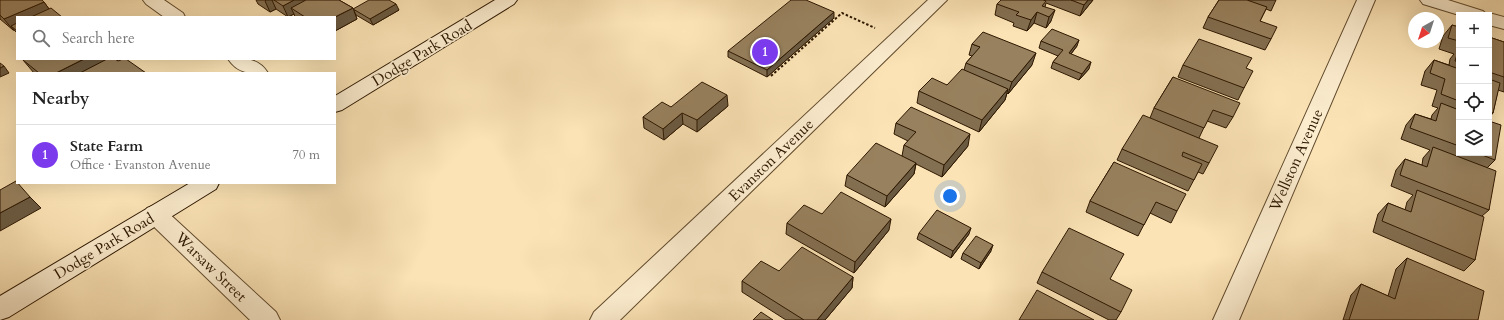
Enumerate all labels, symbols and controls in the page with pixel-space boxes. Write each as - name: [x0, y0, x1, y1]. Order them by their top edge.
- north arrow: [1408, 12, 1444, 48]
- map controls: [1456, 12, 1492, 156]
- button: +: [1456, 12, 1492, 48]
- street label: Dodge Park Road: [368, 15, 476, 91]
- search box: [16, 16, 336, 60]
- icon: search: [30, 27, 52, 49]
- text: Search here: [62, 28, 135, 48]
- pin: 1: [752, 37, 778, 67]
- button: −: [1456, 48, 1492, 84]
- button: locate: [1456, 84, 1492, 120]
- text: Nearby: [32, 87, 89, 110]
- street label: Wellston Avenue: [1264, 105, 1328, 215]
- street label: Evanston Avenue: [724, 114, 818, 206]
- button: layers: [1456, 120, 1492, 156]
- text: State Farm: [70, 136, 143, 156]
- text: 1: [42, 146, 48, 164]
- text: 70 m: [292, 146, 320, 164]
- text: Office · Evanston Avenue: [70, 156, 211, 174]
- your location: [940, 186, 960, 206]
- street label: Dodge Park Road: [50, 208, 158, 284]
- street label: Warsaw Street: [170, 227, 251, 306]

